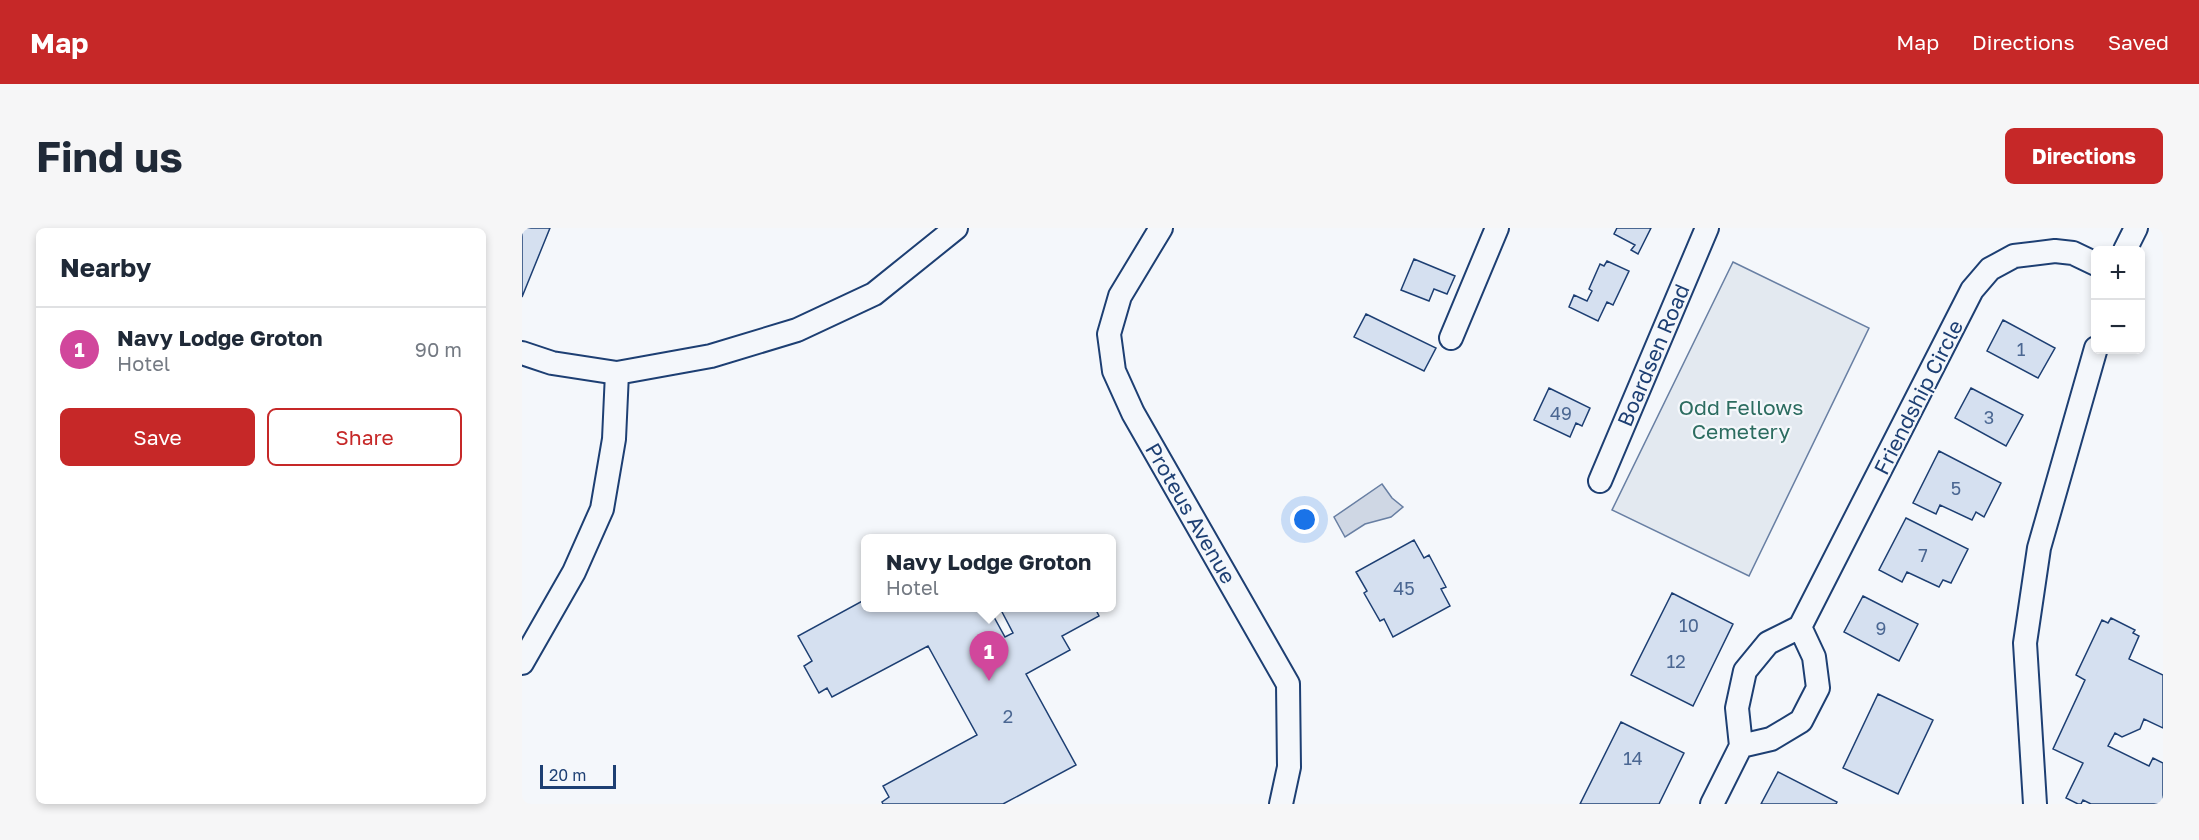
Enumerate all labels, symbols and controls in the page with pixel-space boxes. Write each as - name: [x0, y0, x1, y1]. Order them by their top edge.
- text: Map: [30, 26, 88, 59]
- text: Map: [1896, 29, 1939, 55]
- text: Directions: [1972, 29, 2075, 55]
- text: Saved: [2108, 29, 2169, 55]
- button: Directions: [2005, 128, 2163, 184]
- text: Find us: [36, 131, 183, 181]
- map controls: [2091, 246, 2145, 354]
- button: +: [2091, 246, 2145, 300]
- text: Nearby: [60, 252, 151, 283]
- street label: Boardsen Road: [1611, 280, 1695, 430]
- button: −: [2091, 300, 2145, 354]
- street label: Friendship Circle: [1868, 315, 1968, 479]
- text: Navy Lodge Groton: [117, 324, 323, 351]
- text: 1: [74, 337, 85, 361]
- text: 90 m: [415, 337, 462, 361]
- house number: 1: [2017, 338, 2026, 360]
- text: Hotel: [117, 351, 170, 375]
- park label: Odd Fellows Cemetery: [1679, 394, 1803, 444]
- house number: 49: [1550, 402, 1572, 424]
- house number: 3: [1984, 406, 1994, 428]
- button: Save: [60, 408, 255, 466]
- button: Share: [267, 408, 462, 466]
- street label: Proteus Avenue: [1140, 438, 1242, 588]
- house number: 5: [1951, 477, 1961, 499]
- your location: [1290, 505, 1319, 534]
- popup: [861, 534, 1116, 612]
- house number: 7: [1918, 544, 1928, 566]
- text: Navy Lodge Groton: [886, 548, 1091, 575]
- text: Hotel: [886, 575, 939, 599]
- house number: 45: [1393, 577, 1415, 599]
- house number: 10: [1679, 614, 1699, 636]
- house number: 9: [1876, 617, 1886, 639]
- pin: 1: [970, 632, 1008, 681]
- house number: 12: [1666, 650, 1686, 672]
- house number: 2: [1003, 705, 1013, 727]
- house number: 14: [1623, 747, 1643, 769]
- scale bar: [540, 762, 616, 790]
- text: 20 m: [549, 765, 586, 785]

